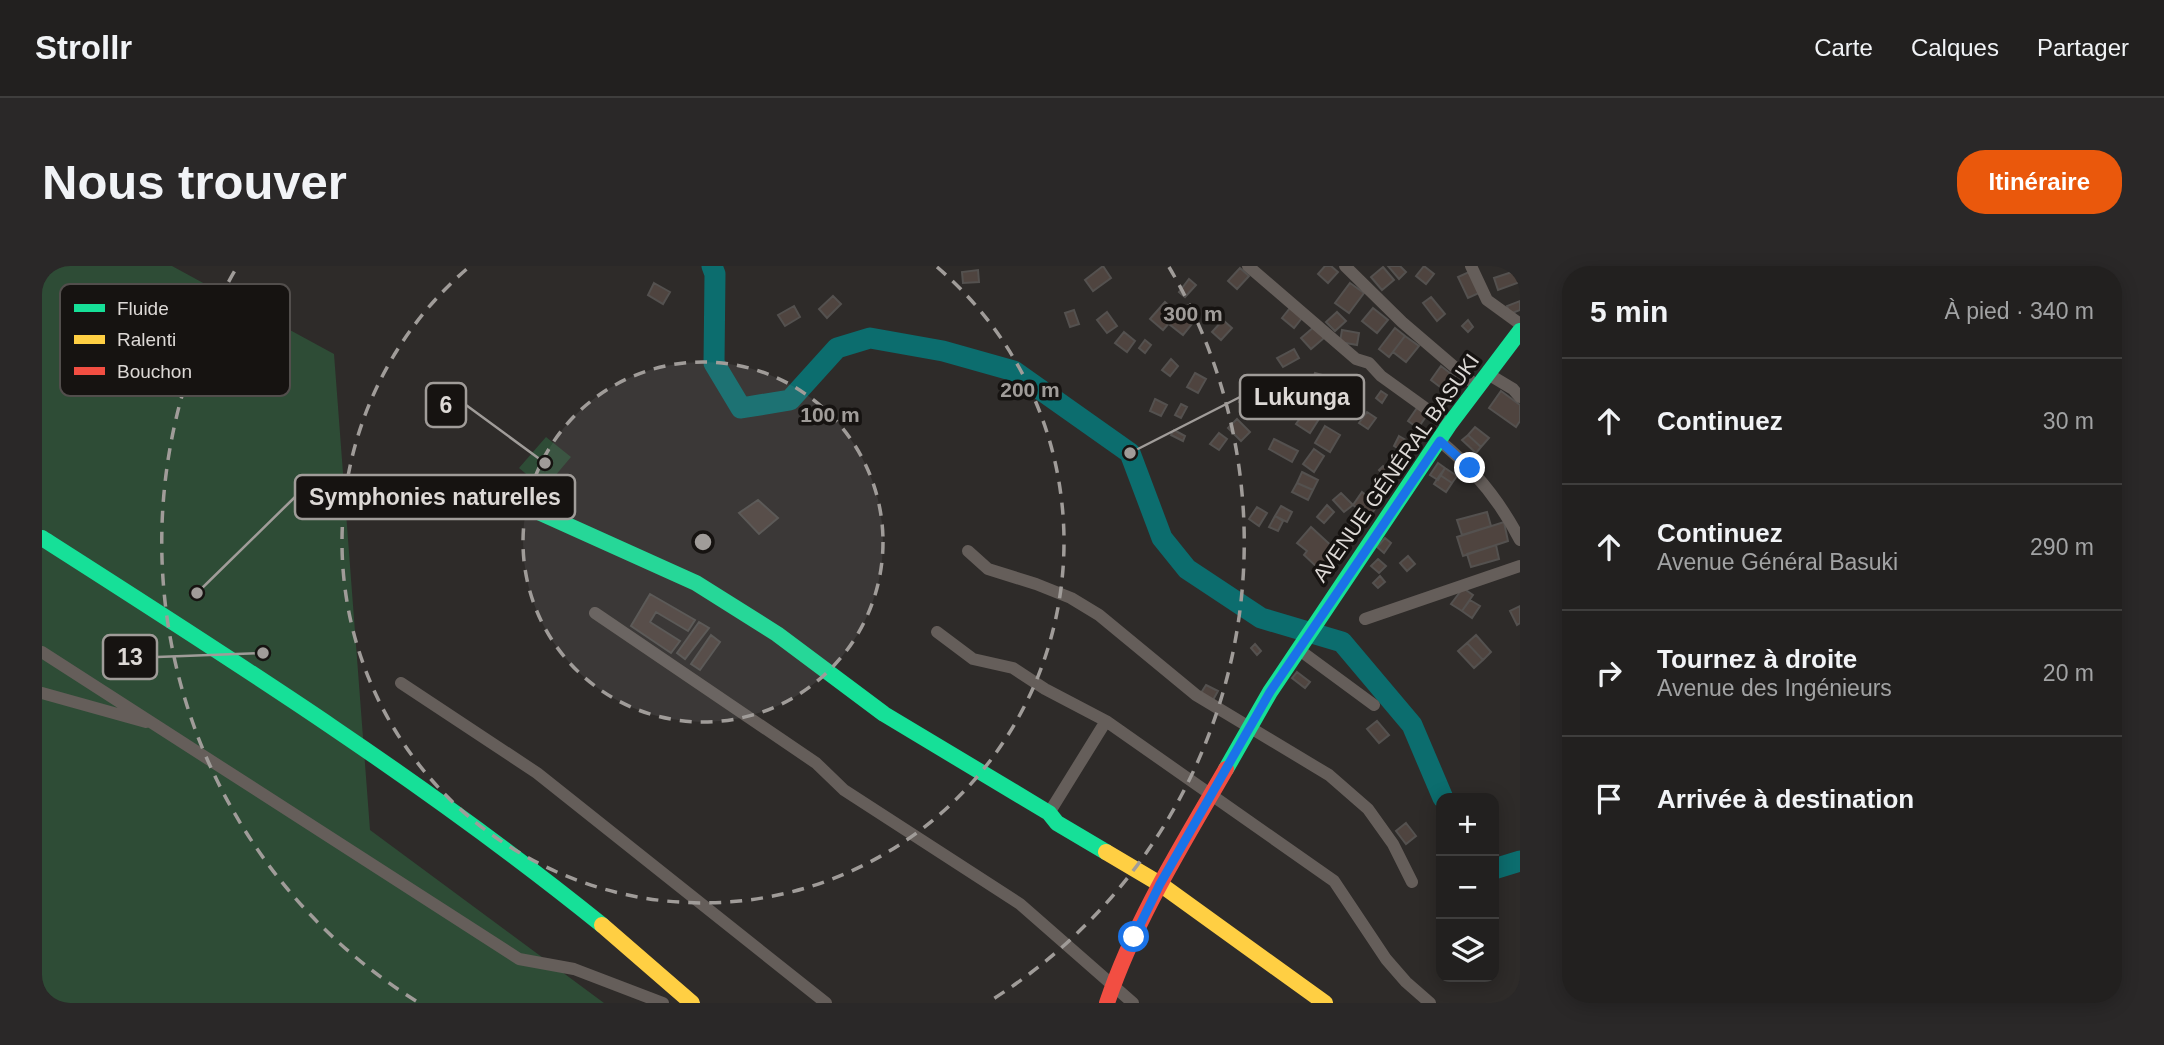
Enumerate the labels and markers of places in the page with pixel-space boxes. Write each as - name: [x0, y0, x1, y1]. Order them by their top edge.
- callout: Lukunga: [1240, 375, 1364, 419]
- callout: 6: [426, 383, 466, 427]
- callout: Symphonies naturelles: [295, 475, 575, 519]
- centre of rings: [691, 530, 715, 554]
- callout: 13: [103, 635, 157, 679]

